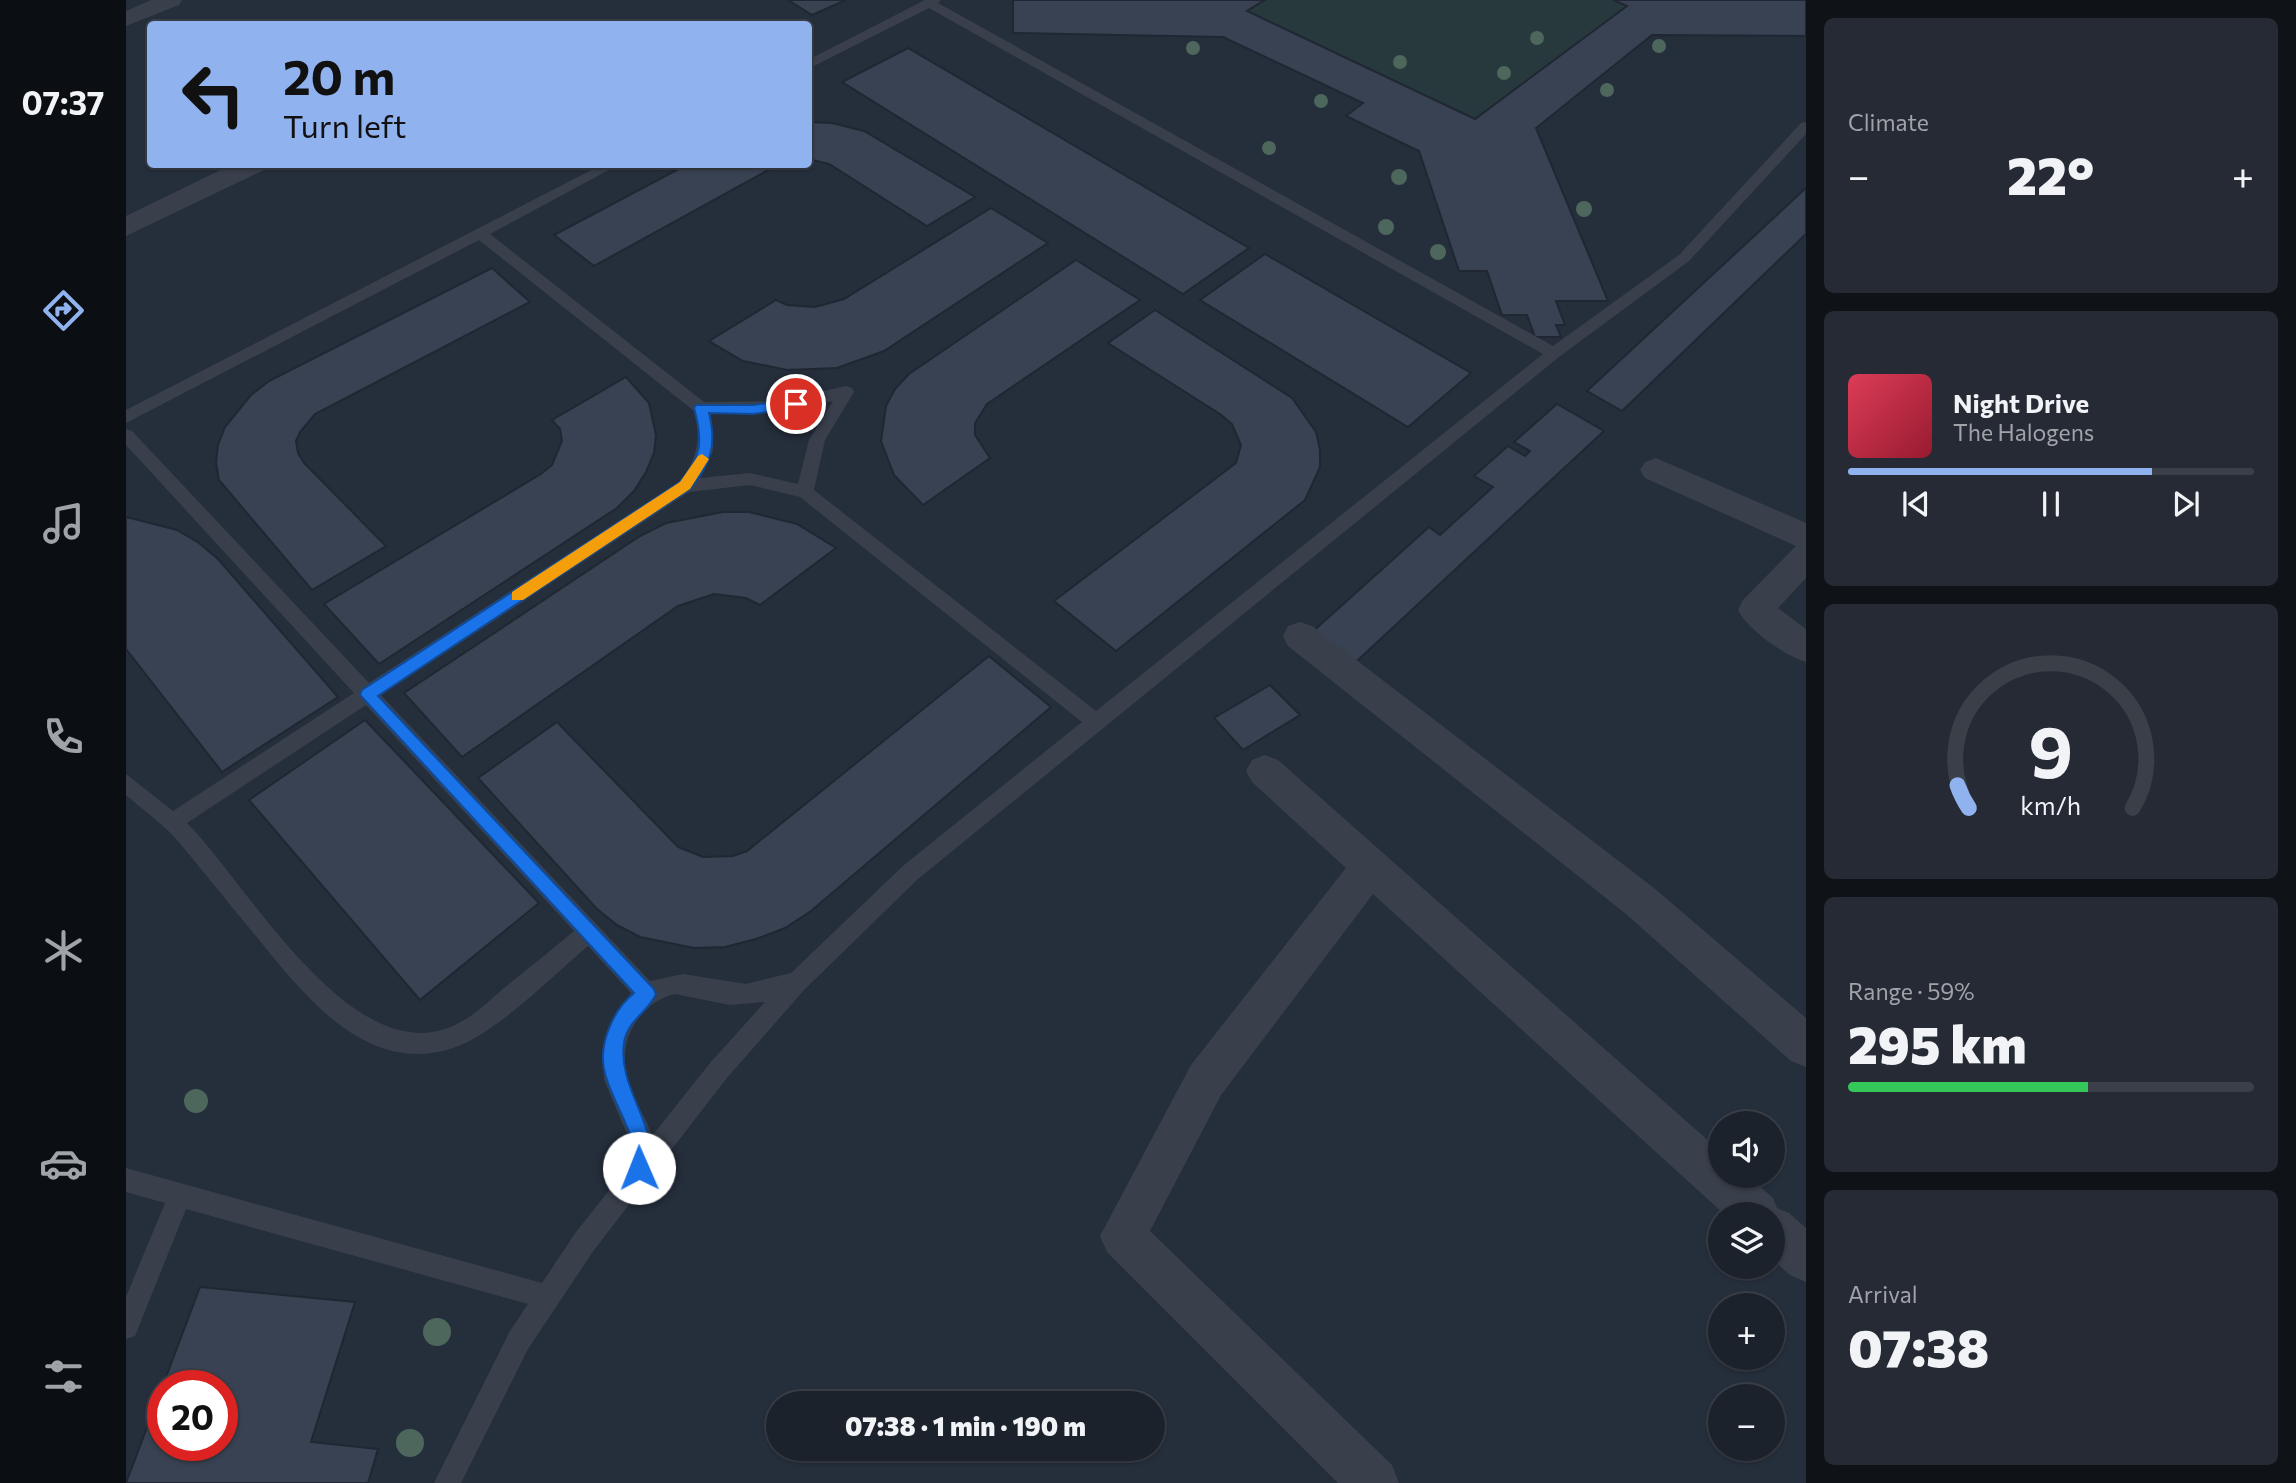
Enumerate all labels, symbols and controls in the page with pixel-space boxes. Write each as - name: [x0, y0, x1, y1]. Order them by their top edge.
- text: 20 m: [283, 45, 395, 105]
- icon: left: [168, 49, 259, 140]
- text: 07:37: [22, 82, 104, 122]
- text: Turn left: [283, 105, 407, 145]
- text: Climate: [1848, 108, 1929, 136]
- text: 22°: [2007, 142, 2094, 206]
- text: −: [1848, 151, 1870, 198]
- text: +: [2232, 151, 2254, 198]
- icon: directions: [39, 286, 88, 335]
- pin: [766, 374, 826, 434]
- icon: arrive: [777, 385, 815, 423]
- text: Night Drive: [1953, 387, 2089, 418]
- text: The Halogens: [1953, 418, 2094, 446]
- icon: previous: [1897, 485, 1935, 523]
- icon: pause: [2032, 485, 2070, 523]
- icon: next: [2167, 485, 2205, 523]
- icon: music: [39, 499, 88, 548]
- text: 9: [2029, 704, 2073, 793]
- icon: phone: [39, 712, 88, 761]
- text: km/h: [2021, 789, 2081, 819]
- icon: climate: [39, 926, 88, 975]
- text: Range · 59%: [1848, 977, 1975, 1005]
- text: 295 km: [1848, 1011, 2027, 1075]
- map controls: [1708, 1111, 1785, 1461]
- button: sound: [1708, 1111, 1785, 1188]
- position arrow: [602, 1131, 676, 1205]
- icon: car: [39, 1139, 88, 1188]
- button: layers: [1708, 1202, 1785, 1279]
- text: Arrival: [1848, 1280, 1918, 1308]
- button: +: [1708, 1293, 1785, 1370]
- text: 07:38: [1848, 1314, 1989, 1378]
- icon: filters: [39, 1352, 88, 1401]
- speed limit sign: 20: [147, 1370, 238, 1461]
- button: −: [1708, 1384, 1785, 1461]
- text: 07:38 · 1 min · 190 m: [845, 1410, 1086, 1441]

